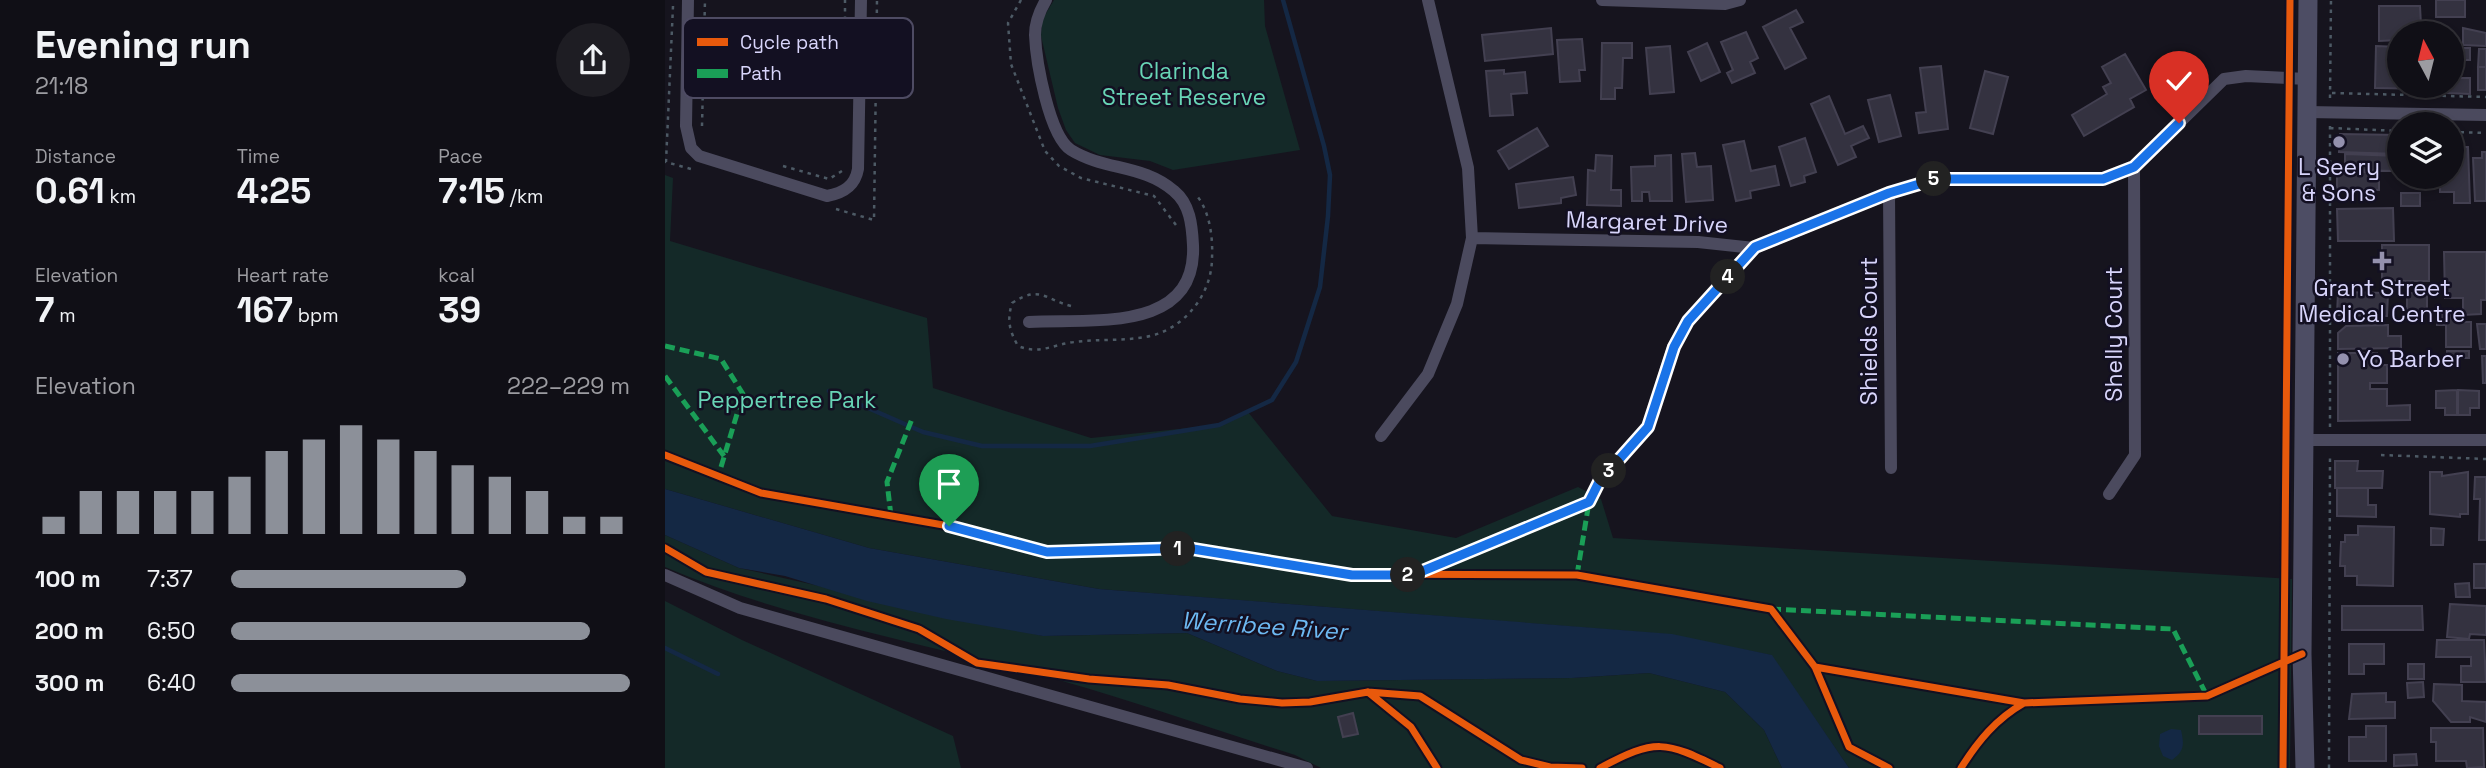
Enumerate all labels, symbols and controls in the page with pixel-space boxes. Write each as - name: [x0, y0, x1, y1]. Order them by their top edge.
- legend: [683, 18, 913, 98]
- text: Evening run: [35, 21, 251, 69]
- north arrow: [2387, 21, 2464, 98]
- map controls: [2387, 21, 2464, 189]
- button: share: [556, 23, 630, 97]
- text: Cycle path: [740, 30, 839, 55]
- pin: [2149, 51, 2209, 123]
- park label: Clarinda Street Reserve: [1102, 56, 1266, 112]
- text: Path: [740, 61, 782, 86]
- icon: check: [2160, 62, 2198, 100]
- text: 21:18: [35, 71, 88, 101]
- button: layers: [2387, 112, 2464, 189]
- marker: L Seery & Sons: [2331, 134, 2347, 150]
- text: Distance: [35, 144, 116, 169]
- text: Time: [237, 144, 280, 169]
- text: Pace: [438, 144, 483, 169]
- place label: L Seery & Sons: [2298, 152, 2380, 208]
- pin: 5: [1917, 162, 1951, 196]
- text: 5: [1928, 166, 1939, 191]
- text: 0.61: [35, 169, 105, 213]
- text: 4:25: [237, 169, 311, 213]
- text: 7:15: [438, 169, 505, 213]
- text: km: [105, 184, 136, 209]
- text: /km: [505, 184, 543, 209]
- street label: Margaret Drive: [1565, 204, 1729, 240]
- marker: Grant Street Medical Centre: [2372, 251, 2392, 271]
- street label: Shields Court: [1854, 257, 1884, 405]
- pin: 4: [1711, 260, 1745, 294]
- text: Elevation: [35, 263, 118, 288]
- text: Heart rate: [237, 263, 329, 288]
- text: kcal: [438, 263, 475, 288]
- text: 4: [1721, 264, 1734, 289]
- street label: Shelly Court: [2099, 266, 2129, 402]
- place label: Grant Street Medical Centre: [2298, 273, 2466, 329]
- text: 7: [35, 288, 54, 332]
- text: 167: [237, 288, 293, 332]
- text: 39: [438, 288, 481, 332]
- text: m: [54, 303, 76, 328]
- text: bpm: [293, 303, 339, 328]
- place label: Yo Barber: [2357, 344, 2463, 374]
- marker: Yo Barber: [2335, 351, 2351, 367]
- text: Elevation: [35, 371, 136, 401]
- text: 222–229 m: [507, 371, 630, 401]
- park label: Peppertree Park: [698, 385, 876, 415]
- pin: [919, 454, 979, 526]
- pin: 3: [1591, 454, 1627, 489]
- text: 3: [1603, 458, 1614, 483]
- icon: arrive: [930, 465, 968, 503]
- pin: 1: [1161, 532, 1195, 566]
- text: 1: [1173, 536, 1182, 561]
- pin: 2: [1391, 558, 1425, 592]
- text: 2: [1402, 562, 1413, 587]
- text: 100 m: [35, 564, 101, 594]
- text: 7:37: [147, 564, 193, 594]
- water label: Werribee River: [1180, 604, 1351, 647]
- text: 200 m: [35, 616, 104, 646]
- text: 6:50: [147, 616, 195, 646]
- text: 300 m: [35, 668, 104, 698]
- text: 6:40: [147, 668, 196, 698]

